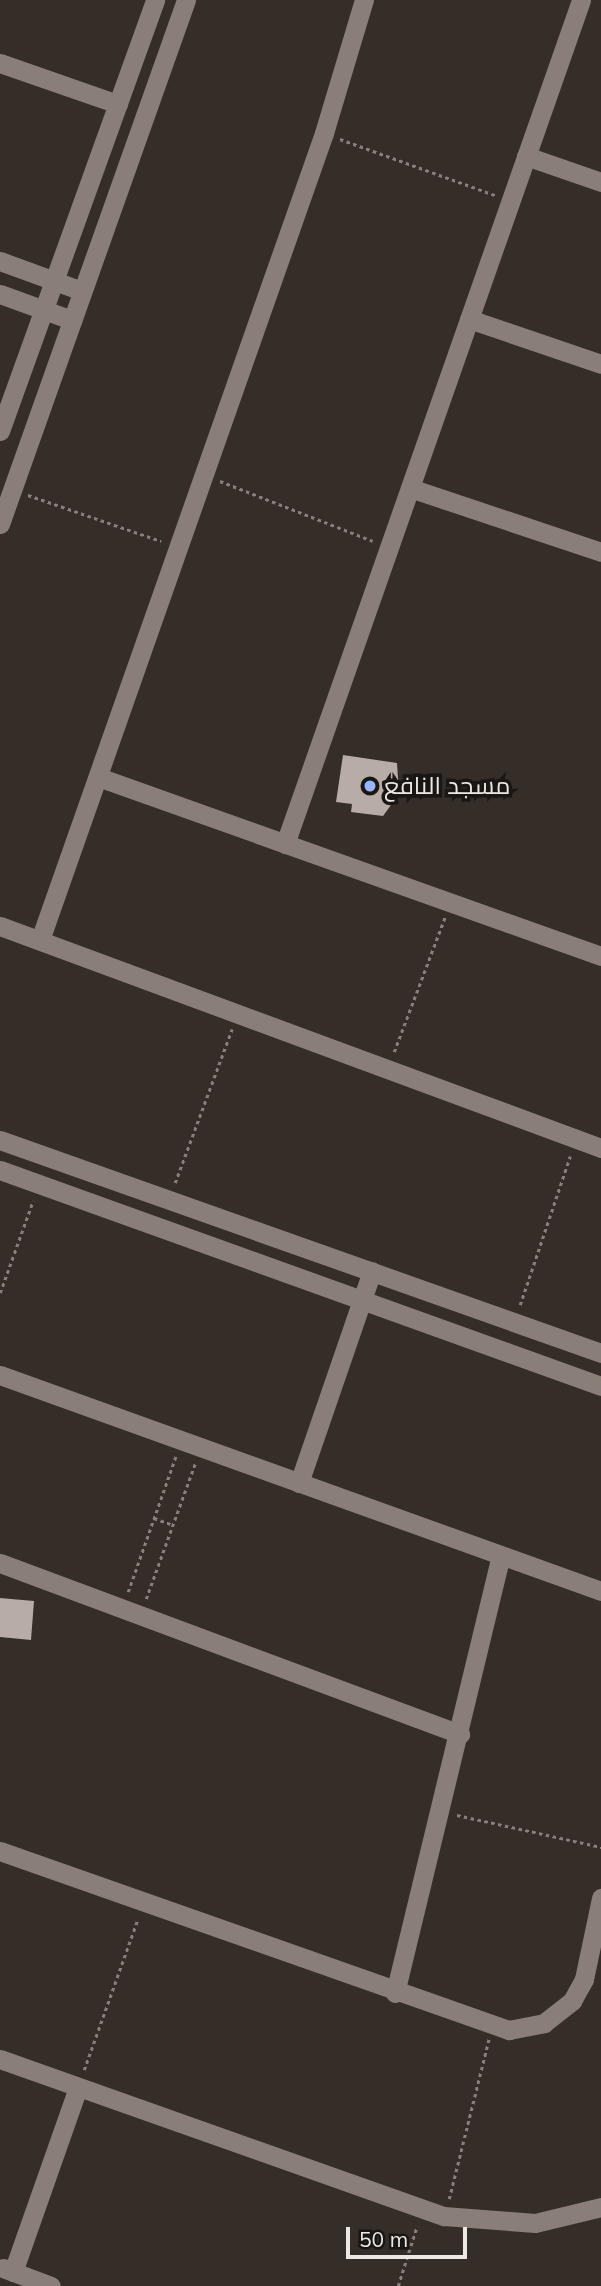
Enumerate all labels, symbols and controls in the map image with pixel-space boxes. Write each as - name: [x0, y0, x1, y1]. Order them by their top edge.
- place label: مسجد النافع: [384, 772, 511, 800]
- marker: مسجد النافع: [362, 778, 378, 794]
- scale bar: [349, 2212, 470, 2256]
- text: 50 m: [359, 2226, 408, 2252]

